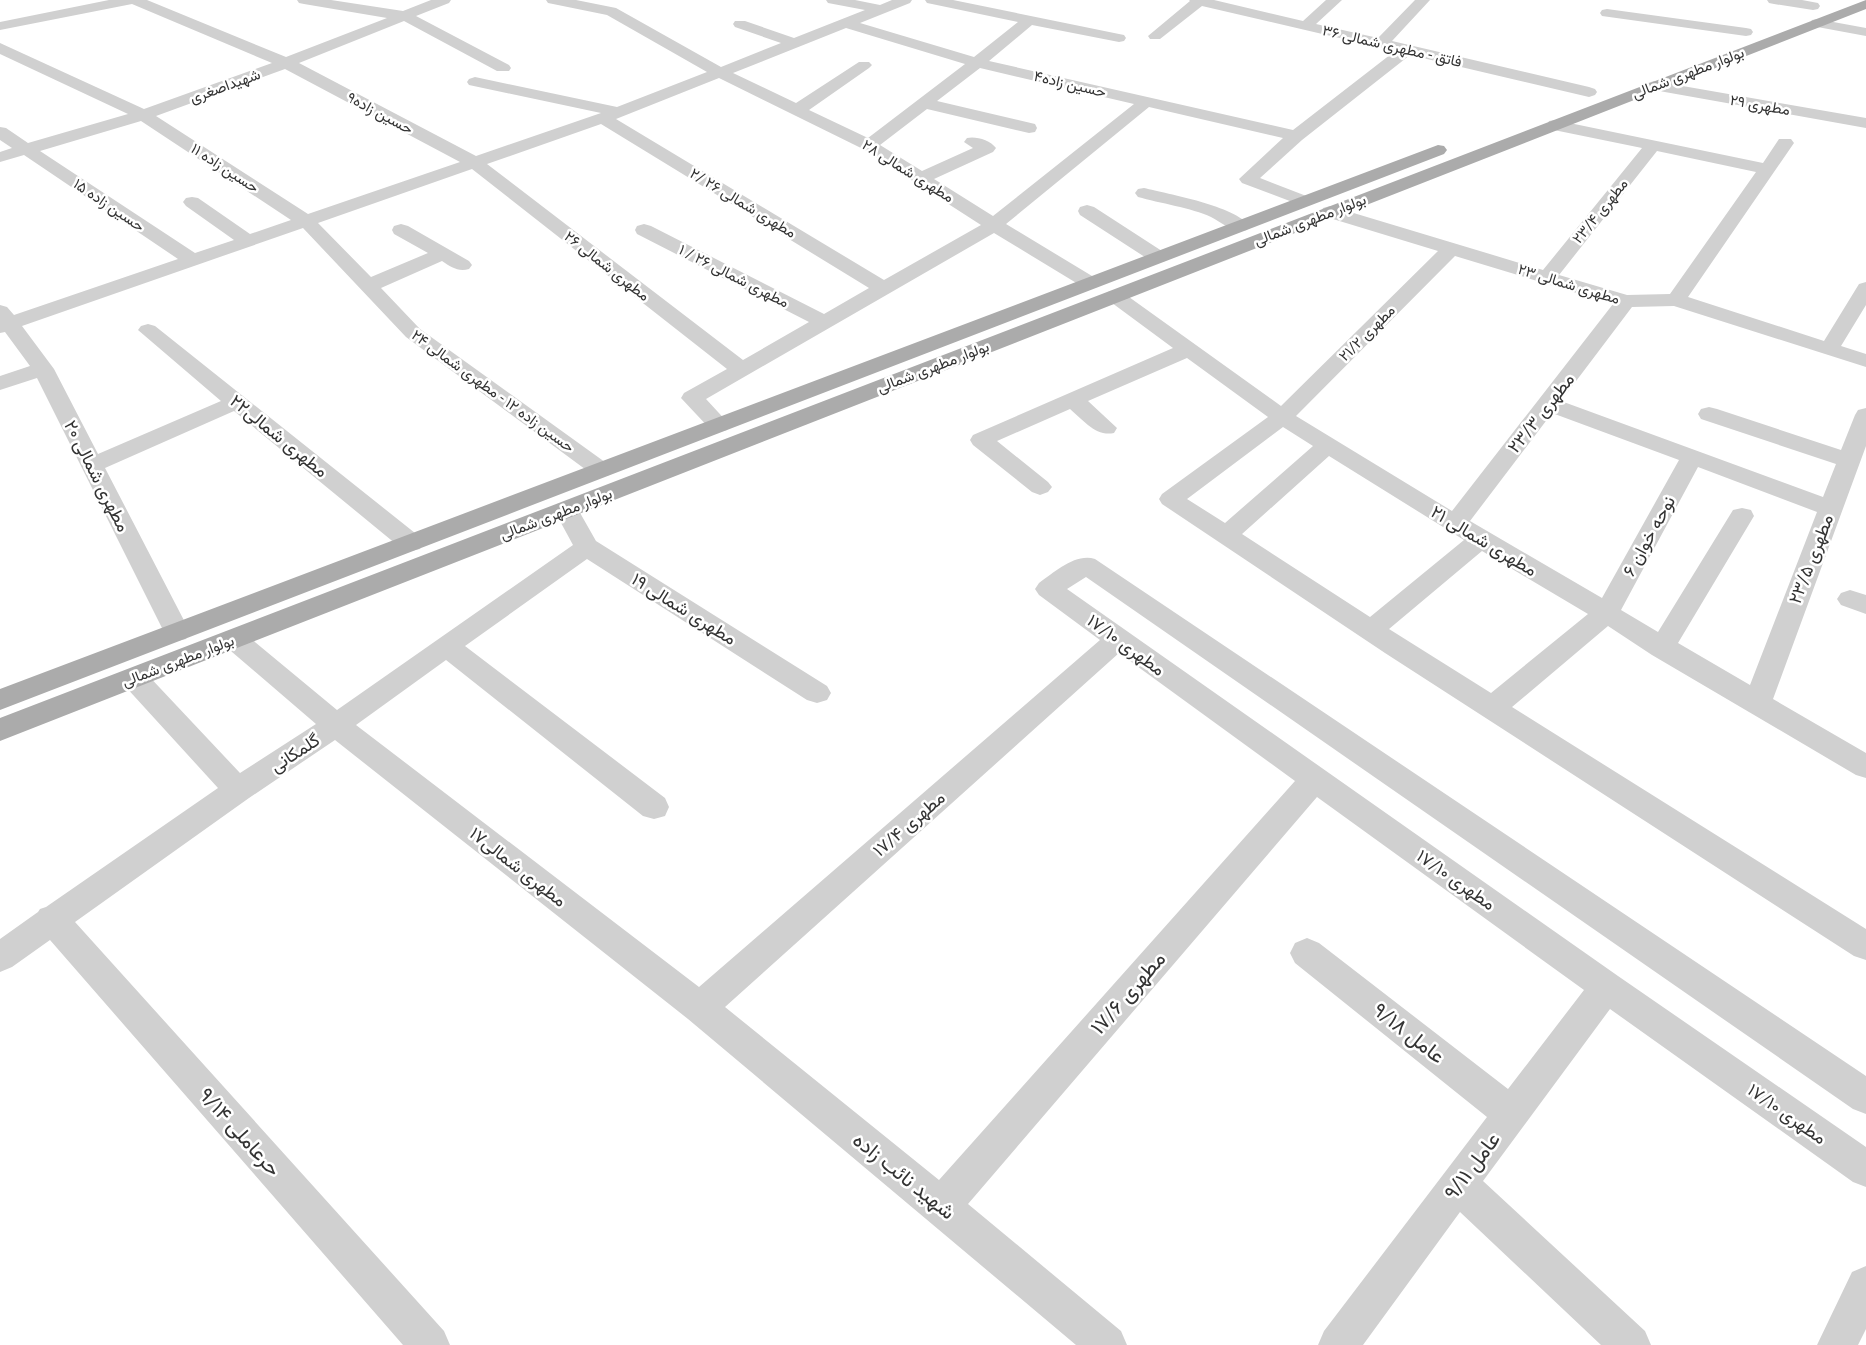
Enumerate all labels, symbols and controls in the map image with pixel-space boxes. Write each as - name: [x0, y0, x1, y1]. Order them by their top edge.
- street label: فاتق - مطهری شمالی ۳۶: [1320, 21, 1464, 72]
- street label: بولوار مطهری شمالی: [1629, 43, 1747, 104]
- street label: شهیداصغری: [187, 65, 263, 108]
- street label: حسین زاده۴: [1032, 67, 1108, 102]
- street label: حسین زاده۹: [343, 88, 416, 139]
- street label: مطهری ۲۹: [1728, 91, 1791, 120]
- street label: مطهری شمالی ۲۸: [858, 136, 957, 207]
- street label: حسین زاده ۱۱: [187, 139, 262, 197]
- street label: مطهری شمالی ۲۶ /۲: [686, 164, 799, 243]
- street label: حسین زاده ۱۵: [69, 175, 148, 236]
- street label: مطهری ۲۳/۴: [1568, 175, 1632, 248]
- street label: بولوار مطهری شمالی: [1251, 190, 1369, 251]
- street label: مطهری شمالی ۲۶: [560, 227, 653, 306]
- street label: مطهری شمالی ۲۶ / ۱: [676, 241, 792, 312]
- street label: مطهری شمالی ۲۳: [1516, 260, 1622, 309]
- street label: مطهری ۲۱/۲: [1335, 301, 1400, 366]
- street label: حسین زاده ۱۲ - مطهری شمالی ۲۴: [408, 326, 578, 457]
- street label: بولوار مطهری شمالی: [874, 337, 992, 398]
- street label: مطهری ۲۳/۳: [1503, 369, 1579, 457]
- street label: مطهری شمالی۲۲: [226, 390, 332, 482]
- street label: مطهری شمالی ۲۰: [59, 416, 135, 536]
- street label: بولوار مطهری شمالی: [497, 484, 615, 545]
- street label: نوحه خوان ۶: [1618, 492, 1680, 580]
- street label: مطهری شمالی ۲۱: [1427, 501, 1541, 581]
- street label: مطهری ۲۳/۵: [1784, 511, 1838, 607]
- street label: مطهری شمالی ۱۹: [628, 568, 740, 650]
- street label: مطهری ۱۷/۱۰: [1083, 609, 1169, 681]
- street label: بولوار مطهری شمالی: [119, 631, 237, 692]
- street label: گلمکانی: [266, 729, 324, 777]
- street label: مطهری ۱۷/۴: [868, 787, 950, 861]
- street label: مطهری شمالی۱۷: [465, 822, 571, 912]
- street label: مطهری ۱۷/۱۰: [1412, 845, 1500, 915]
- street label: مطهری ۱۷/۶: [1086, 947, 1171, 1040]
- street label: عامل ۹/۱۸: [1368, 998, 1450, 1068]
- street label: مطهری ۱۷/۱۰: [1743, 1079, 1831, 1149]
- street label: حرعاملی ۹/۱۴: [193, 1083, 286, 1182]
- street label: شهید نائب زاده: [848, 1128, 960, 1225]
- street label: عامل ۹/۱۱: [1439, 1128, 1505, 1204]

